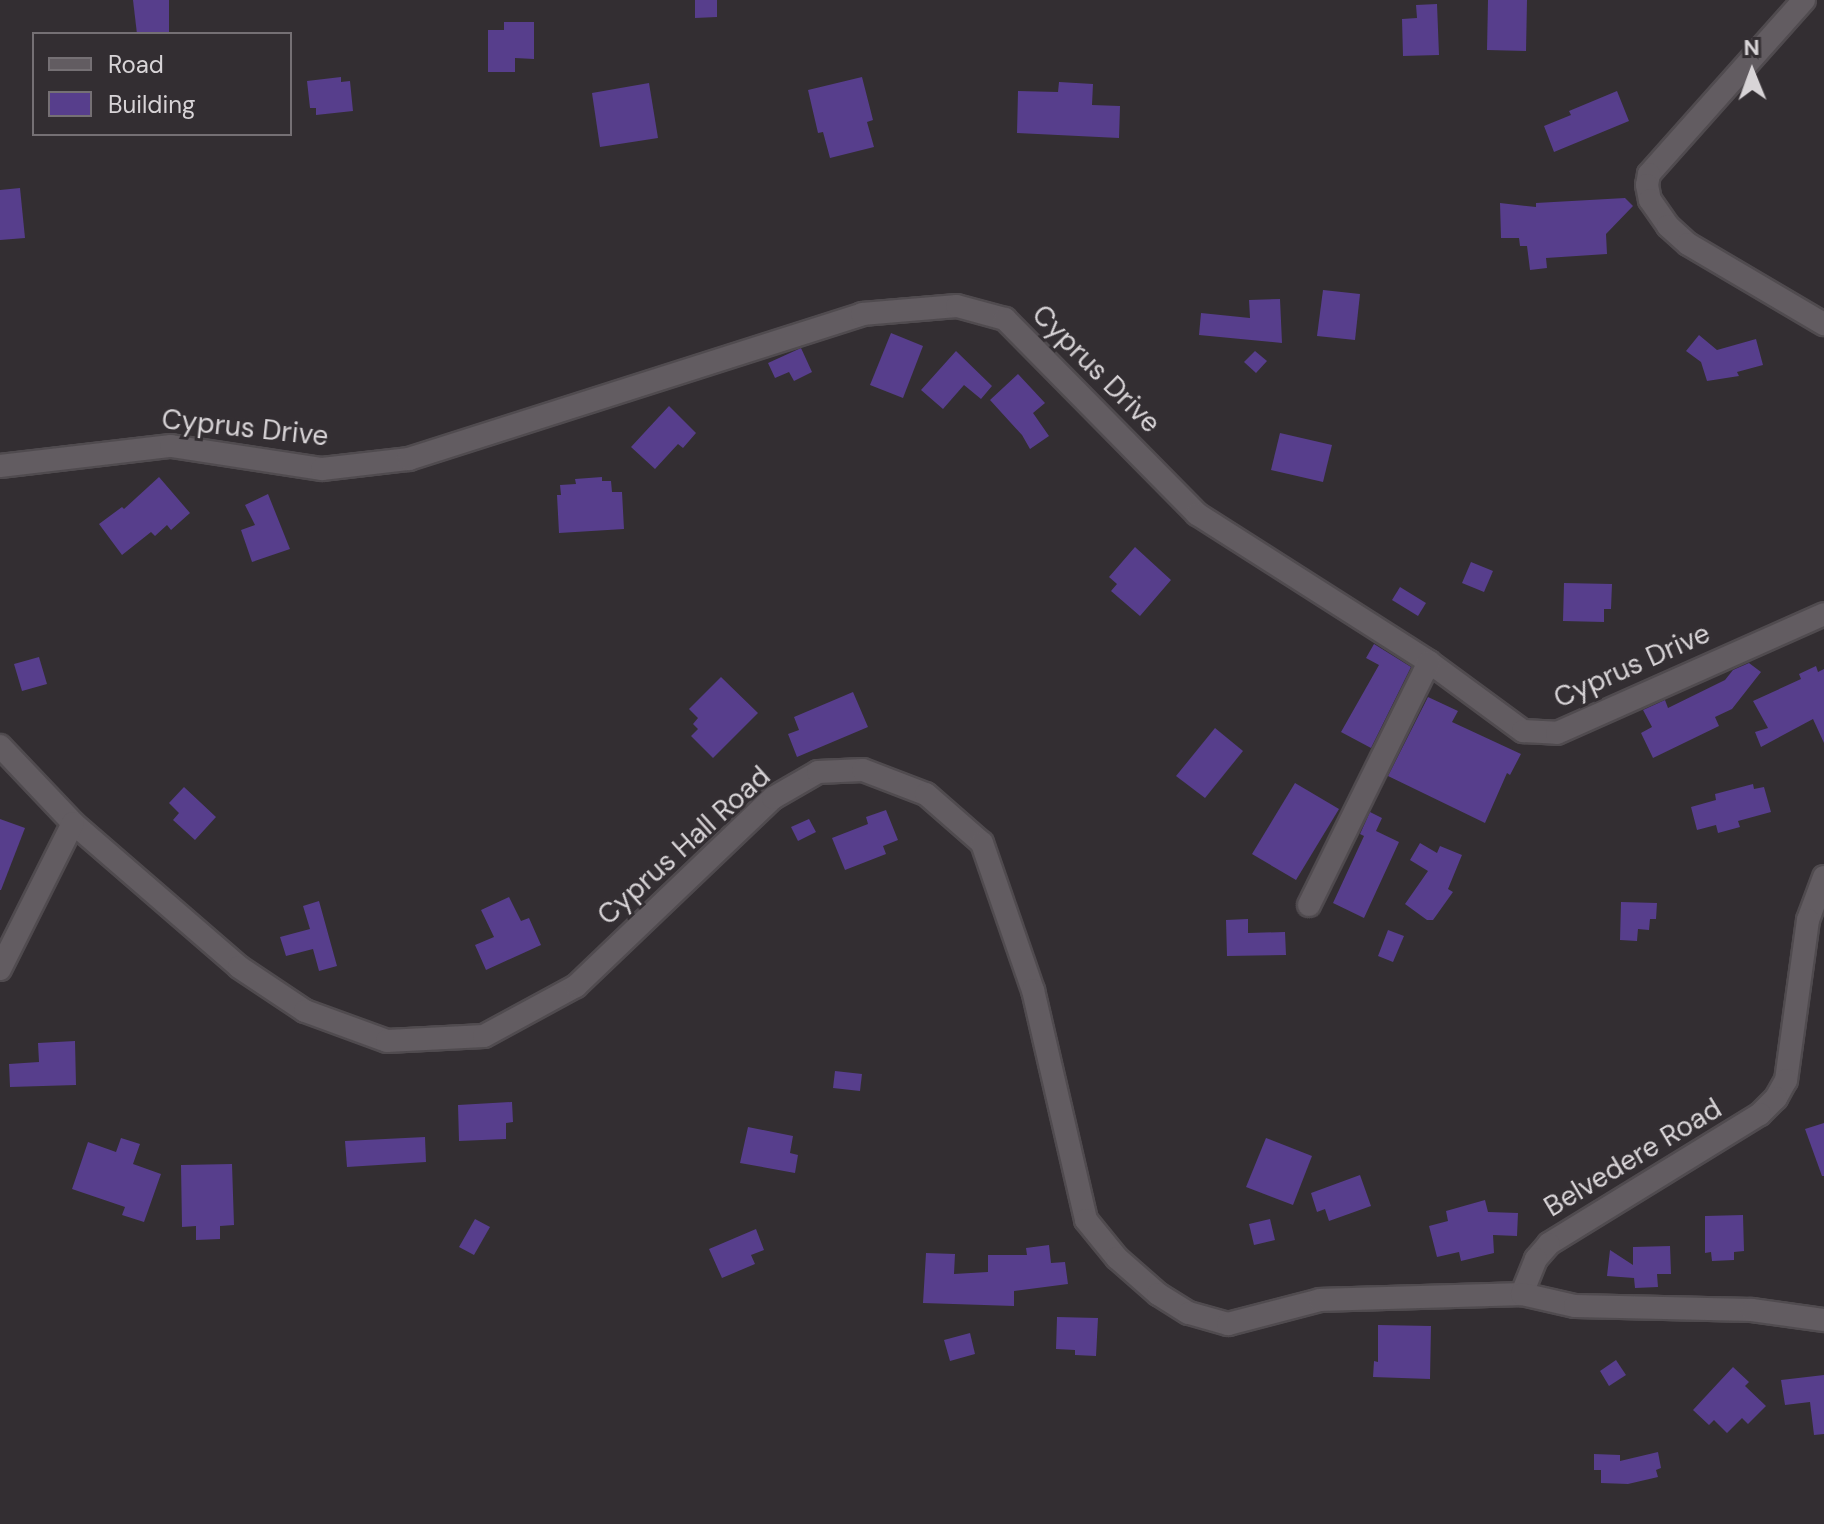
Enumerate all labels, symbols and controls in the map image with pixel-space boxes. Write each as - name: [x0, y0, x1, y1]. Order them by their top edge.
- legend: [32, 32, 292, 136]
- north arrow: [1712, 32, 1792, 112]
- text: N: [1743, 33, 1760, 62]
- text: Road: [108, 49, 164, 80]
- text: Building: [108, 89, 195, 120]
- street label: Cyprus Drive: [1025, 298, 1167, 440]
- street label: Cyprus Drive: [160, 403, 330, 453]
- street label: Cyprus Drive: [1549, 617, 1715, 715]
- street label: Cyprus Hall Road: [591, 760, 777, 932]
- street label: Belvedere Road: [1538, 1092, 1728, 1224]

